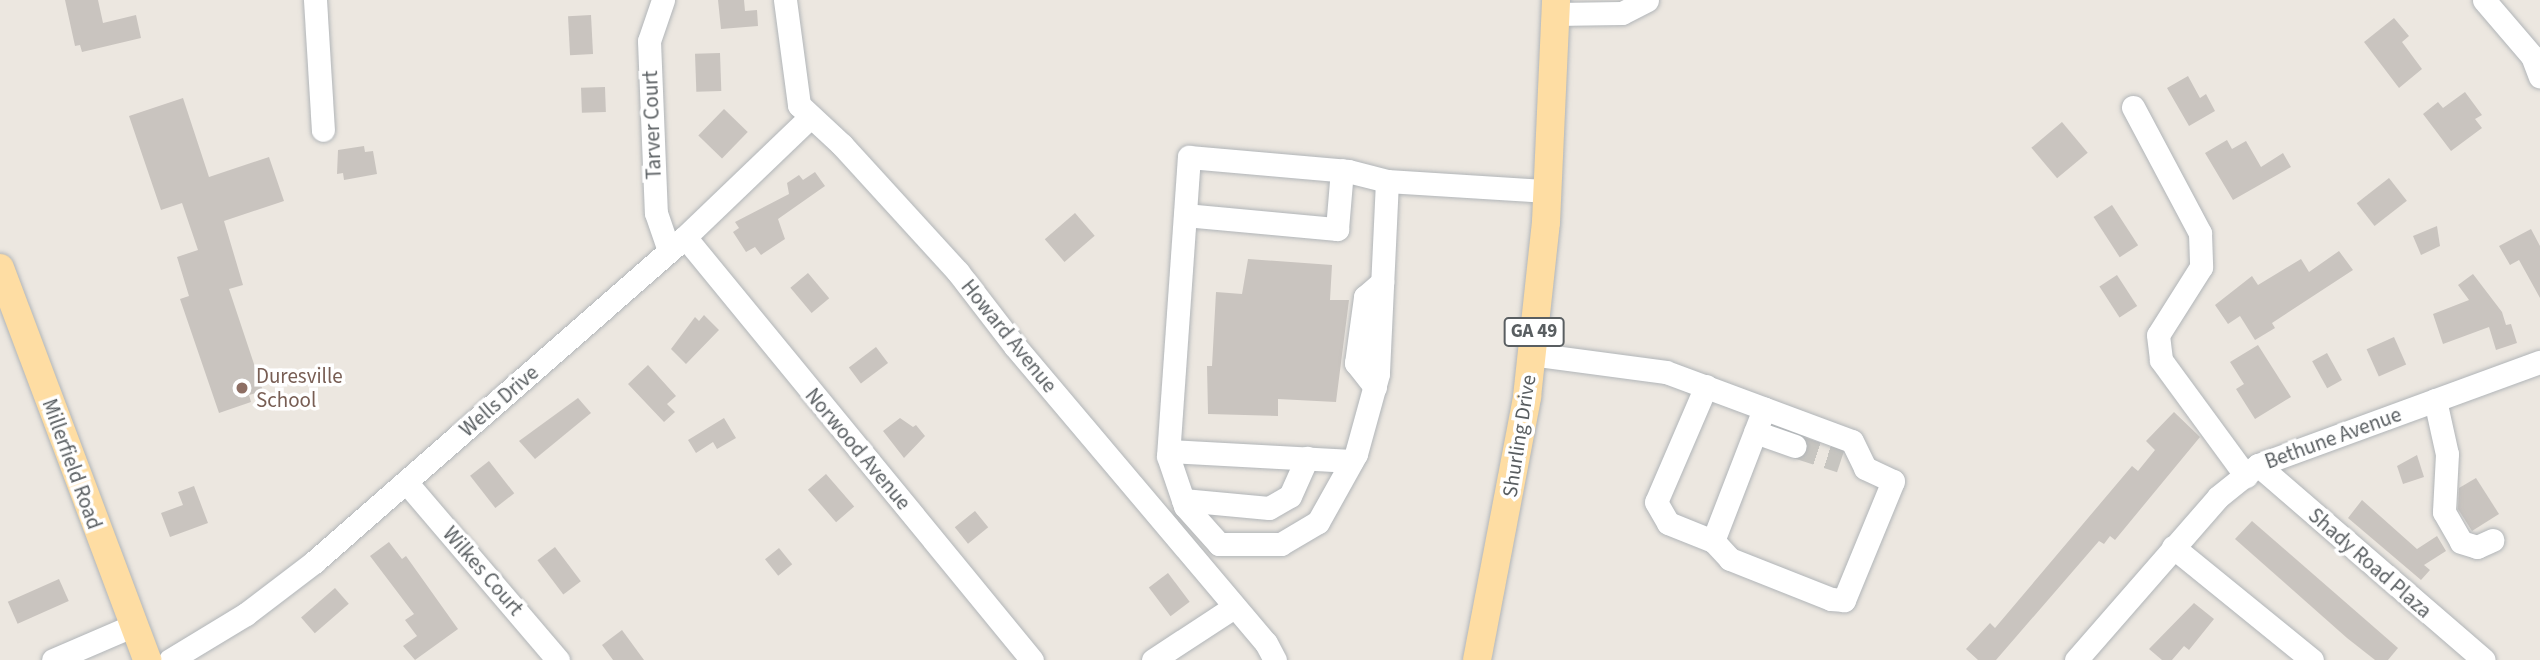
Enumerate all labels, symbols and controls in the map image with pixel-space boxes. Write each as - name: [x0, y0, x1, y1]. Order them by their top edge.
- street label: Tarver Court: [638, 70, 666, 180]
- street label: Howard Avenue: [956, 274, 1062, 398]
- road number: GA 49: [1502, 316, 1566, 348]
- street label: Wells Drive: [454, 360, 544, 442]
- place label: Duresville School: [256, 363, 343, 413]
- street label: Shurling Drive: [1497, 373, 1541, 499]
- marker: Duresville School: [234, 380, 250, 396]
- street label: Norwood Avenue: [800, 383, 916, 515]
- street label: Millerfield Road: [37, 395, 107, 533]
- street label: Bethune Avenue: [2261, 402, 2405, 474]
- street label: Shady Road Plaza: [2303, 503, 2437, 623]
- street label: Wilkes Court: [438, 521, 528, 621]

